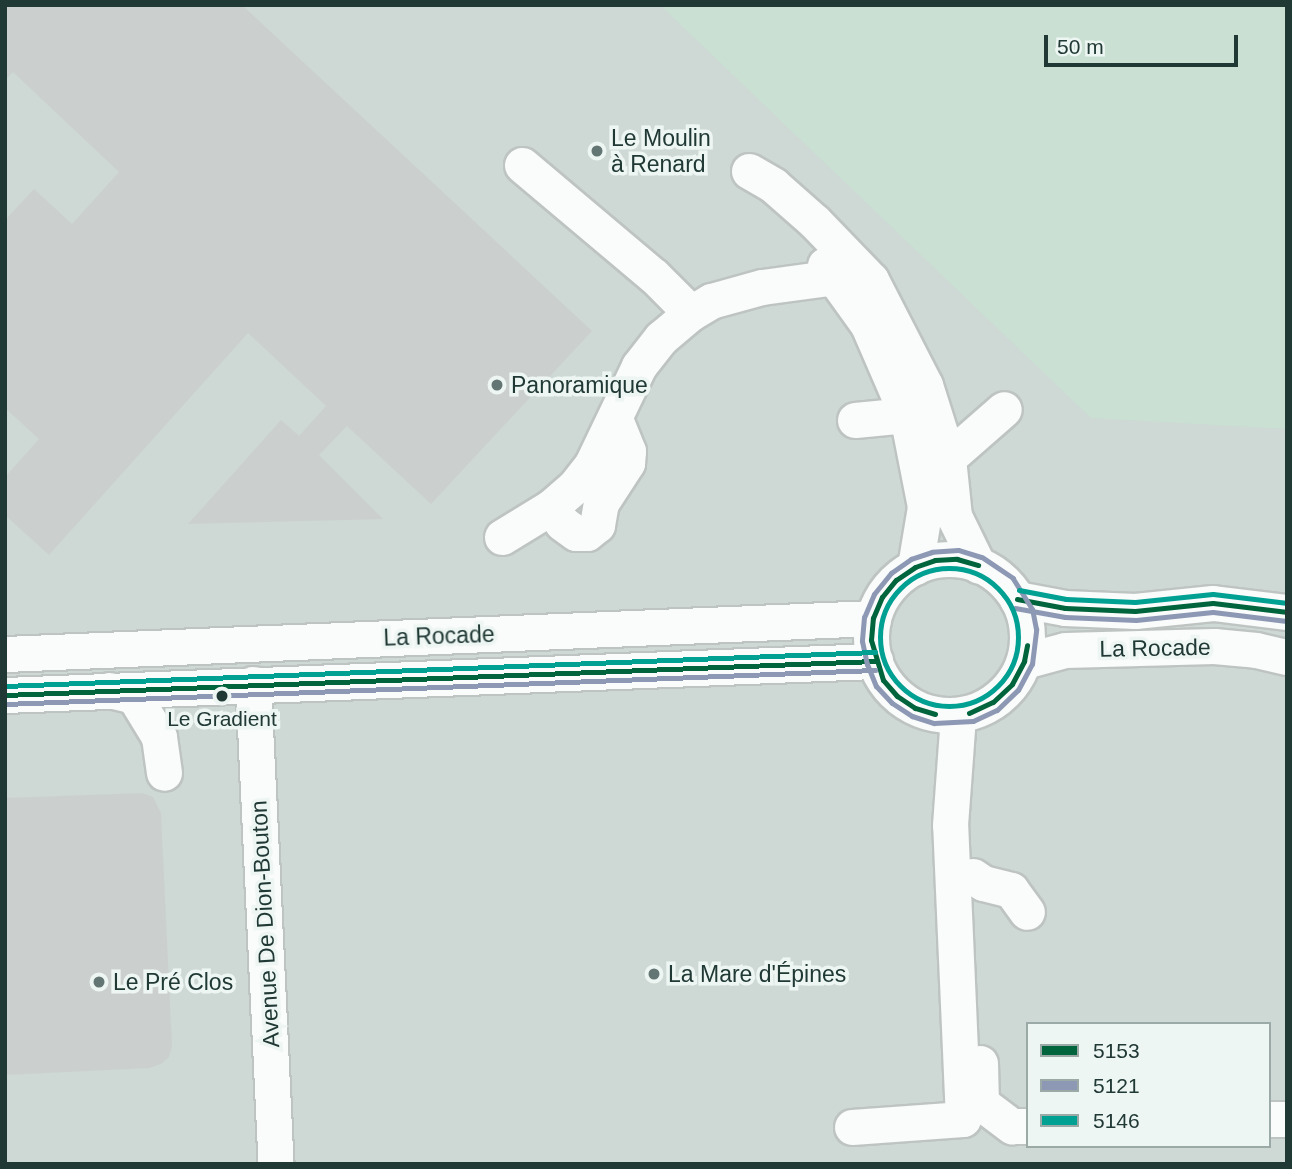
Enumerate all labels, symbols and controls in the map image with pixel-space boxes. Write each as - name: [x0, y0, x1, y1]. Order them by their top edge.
- scale bar: [1047, 21, 1241, 65]
- text: 50 m: [1057, 35, 1104, 58]
- place label: Le Moulin à Renard: [611, 124, 711, 178]
- marker: Le Moulin à Renard: [589, 143, 605, 159]
- place label: Panoramique: [511, 371, 648, 399]
- marker: Panoramique: [489, 377, 505, 393]
- street label: La Rocade: [383, 620, 495, 652]
- street label: La Rocade: [1099, 633, 1211, 663]
- marker: Le Gradient: [215, 689, 229, 703]
- place label: Le Gradient: [167, 706, 277, 732]
- street label: Avenue De Dion-Bouton: [245, 800, 285, 1048]
- place label: La Mare d'Épines: [668, 960, 846, 988]
- marker: La Mare d'Épines: [646, 966, 662, 982]
- place label: Le Pré Clos: [113, 968, 233, 996]
- marker: Le Pré Clos: [91, 974, 107, 990]
- legend: [1026, 1022, 1271, 1148]
- text: 5153: [1093, 1039, 1140, 1062]
- text: 5121: [1093, 1074, 1140, 1097]
- text: 5146: [1093, 1109, 1140, 1132]

